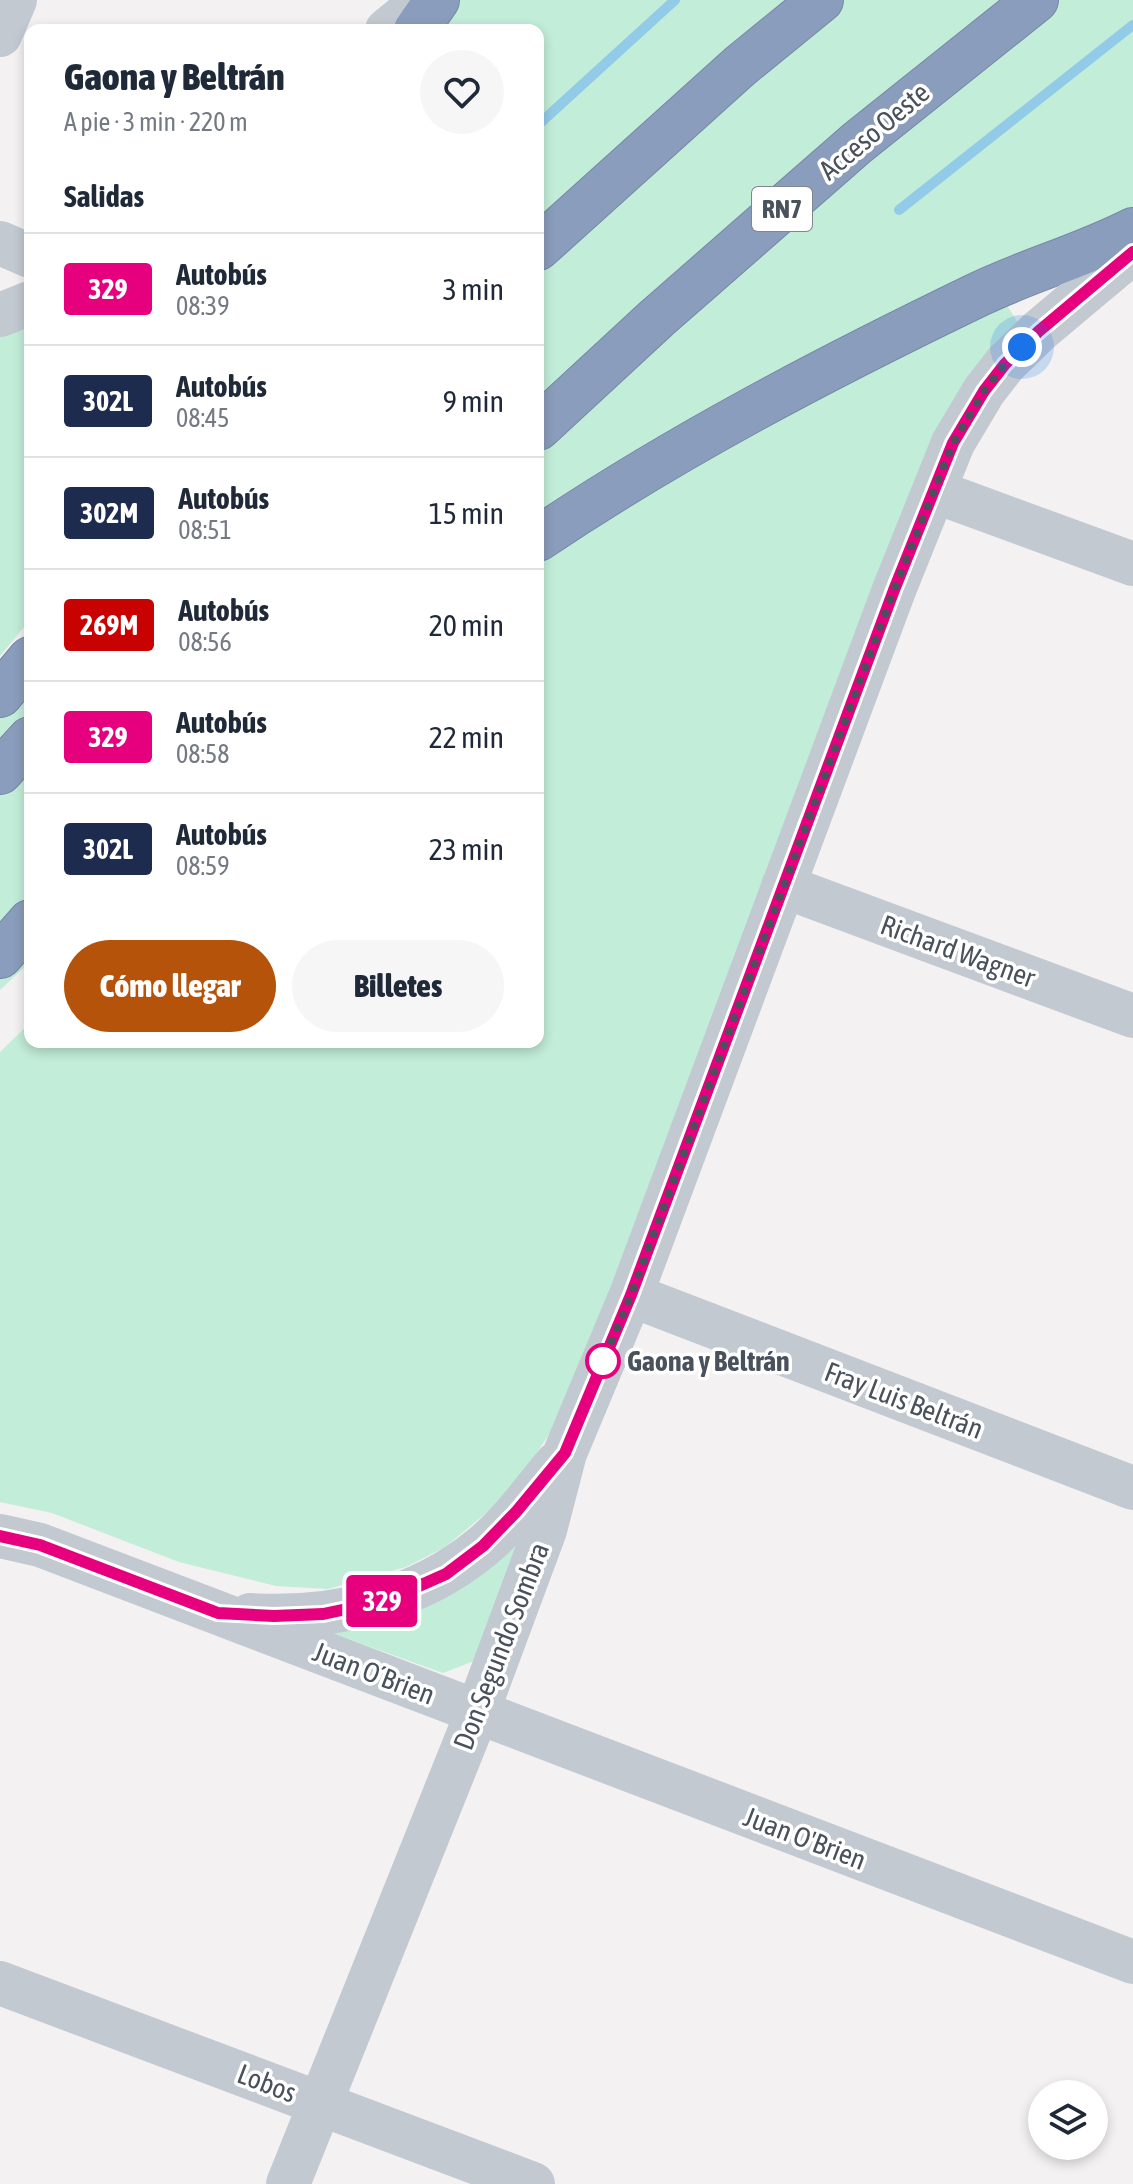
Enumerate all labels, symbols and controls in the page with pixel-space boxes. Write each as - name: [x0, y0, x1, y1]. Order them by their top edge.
- button: heart: [420, 50, 504, 134]
- text: Gaona y Beltrán: [64, 55, 285, 98]
- street label: Acceso Oeste: [813, 76, 935, 186]
- text: A pie · 3 min · 220 m: [64, 107, 248, 137]
- text: Salidas: [64, 179, 144, 213]
- road number: RN7: [752, 187, 812, 231]
- text: Autobús: [176, 257, 267, 291]
- text: 3 min: [443, 272, 504, 306]
- text: 329: [88, 273, 128, 305]
- text: 08:39: [176, 291, 230, 321]
- your location: [1002, 327, 1042, 367]
- text: Autobús: [176, 369, 267, 403]
- text: 9 min: [443, 384, 504, 418]
- text: 302L: [83, 385, 133, 417]
- text: 08:45: [176, 403, 230, 433]
- text: Autobús: [178, 481, 269, 515]
- text: 15 min: [429, 496, 504, 530]
- text: 302M: [80, 497, 138, 529]
- text: 08:51: [178, 515, 232, 545]
- text: Autobús: [178, 593, 269, 627]
- text: 20 min: [429, 608, 504, 642]
- text: 269M: [80, 609, 138, 641]
- text: 08:56: [178, 627, 232, 657]
- text: Autobús: [176, 705, 267, 739]
- text: 22 min: [429, 720, 504, 754]
- text: 329: [88, 721, 128, 753]
- text: 08:58: [176, 739, 230, 769]
- text: Autobús: [176, 817, 267, 851]
- text: 23 min: [429, 832, 504, 866]
- text: 302L: [83, 833, 133, 865]
- text: 08:59: [176, 851, 230, 881]
- street label: Richard Wagner: [876, 908, 1040, 994]
- button: Cómo llegar: [64, 940, 276, 1032]
- button: Billetes: [292, 940, 504, 1032]
- marker: Gaona y Beltrán: [586, 1344, 620, 1378]
- place label: Gaona y Beltrán: [627, 1345, 790, 1377]
- street label: Fray Luis Beltrán: [820, 1355, 988, 1445]
- street label: Don Segundo Sombra: [447, 1538, 555, 1754]
- line badge: 329: [336, 1575, 428, 1627]
- text: 329: [362, 1585, 402, 1617]
- street label: Juan O´Brien: [309, 1635, 439, 1711]
- street label: Juan O'Brien: [739, 1800, 871, 1876]
- street label: Lobos: [233, 2057, 301, 2109]
- map controls: [1028, 2080, 1108, 2160]
- button: layers: [1028, 2080, 1108, 2160]

